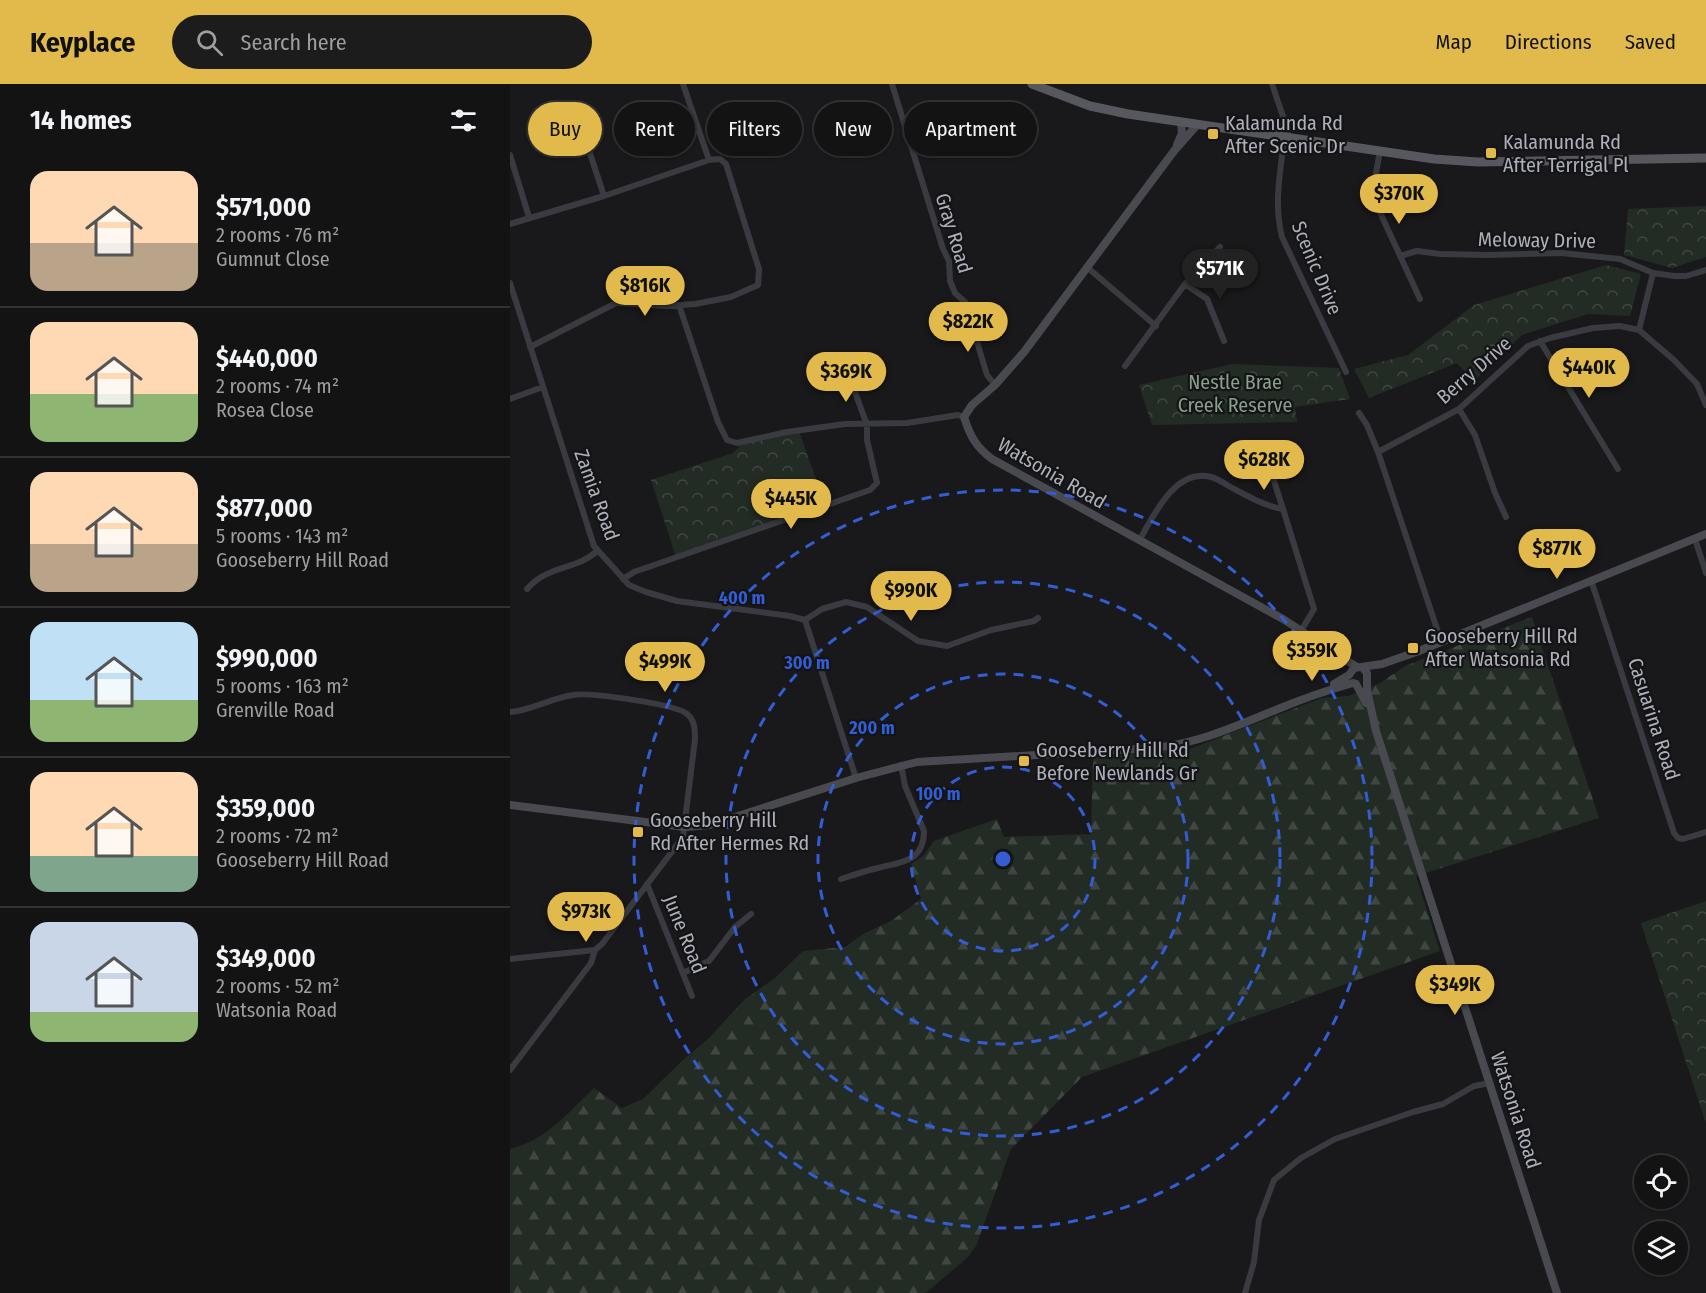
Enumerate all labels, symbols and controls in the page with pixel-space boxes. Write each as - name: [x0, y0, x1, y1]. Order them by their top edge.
- search box: [172, 15, 592, 69]
- text: Keyplace: [30, 26, 136, 59]
- icon: search: [193, 26, 226, 59]
- text: Search here: [241, 29, 347, 56]
- text: Map: [1435, 29, 1472, 55]
- text: Directions: [1505, 29, 1592, 55]
- text: Saved: [1625, 29, 1676, 55]
- chip: Buy: [528, 102, 602, 156]
- chip: Rent: [614, 102, 695, 156]
- chip: Filters: [707, 102, 802, 156]
- chip: New: [814, 102, 892, 156]
- chip: Apartment: [904, 102, 1037, 156]
- icon: filters: [447, 104, 480, 137]
- text: 14 homes: [30, 105, 132, 136]
- place label: Kalamunda Rd After Scenic Dr: [1225, 111, 1345, 158]
- marker: Kalamunda Rd After Scenic Dr: [1206, 127, 1220, 141]
- place label: Kalamunda Rd After Terrigal Pl: [1503, 130, 1629, 177]
- marker: Kalamunda Rd After Terrigal Pl: [1484, 146, 1498, 160]
- pin: $370K: [1357, 174, 1441, 225]
- text: $370K: [1374, 181, 1424, 205]
- street label: Gray Road: [930, 190, 978, 276]
- text: $571,000: [216, 192, 311, 223]
- icon: home: [78, 195, 150, 267]
- street label: Scenic Drive: [1287, 218, 1347, 318]
- text: 2 rooms · 76 m²: [216, 223, 339, 247]
- street label: Meloway Drive: [1478, 227, 1596, 253]
- text: Gumnut Close: [216, 247, 330, 271]
- pin: $571K: [1178, 249, 1262, 300]
- text: $571K: [1196, 256, 1244, 280]
- pin: $816K: [603, 266, 687, 317]
- text: $816K: [620, 273, 670, 297]
- pin: $822K: [926, 302, 1010, 353]
- text: $822K: [943, 309, 993, 333]
- street label: Berry Drive: [1432, 331, 1516, 409]
- text: $440,000: [216, 343, 318, 374]
- icon: home: [78, 346, 150, 418]
- pin: $440K: [1547, 348, 1631, 399]
- pin: $369K: [804, 352, 888, 403]
- text: $440K: [1562, 355, 1616, 379]
- text: $369K: [820, 359, 872, 383]
- park label: Nestle Brae Creek Reserve: [1178, 370, 1292, 417]
- text: 2 rooms · 74 m²: [216, 374, 339, 398]
- text: Rosea Close: [216, 398, 314, 422]
- street label: Watsonia Road: [993, 432, 1111, 514]
- pin: $628K: [1222, 440, 1306, 491]
- street label: Zamia Road: [569, 446, 625, 544]
- text: $628K: [1238, 447, 1290, 471]
- pin: $445K: [749, 479, 833, 530]
- text: $445K: [765, 486, 817, 510]
- text: $877,000: [216, 493, 313, 524]
- icon: home: [78, 496, 150, 568]
- text: 5 rooms · 143 m²: [216, 524, 348, 548]
- pin: $877K: [1515, 529, 1599, 580]
- text: $877K: [1533, 536, 1582, 560]
- text: Gooseberry Hill Road: [216, 548, 389, 572]
- pin: $990K: [869, 571, 953, 622]
- text: $990K: [885, 578, 937, 602]
- text: 400 m: [719, 587, 765, 609]
- place label: Gooseberry Hill Rd After Watsonia Rd: [1425, 624, 1578, 671]
- pin: $359K: [1270, 631, 1354, 682]
- text: $359K: [1287, 638, 1337, 662]
- marker: Gooseberry Hill Rd After Watsonia Rd: [1406, 641, 1420, 655]
- pin: $499K: [623, 642, 707, 693]
- text: $990,000: [216, 643, 318, 674]
- icon: home: [78, 646, 150, 718]
- text: $499K: [639, 649, 691, 673]
- text: 300 m: [783, 652, 830, 674]
- street label: Casuarina Road: [1623, 655, 1685, 783]
- text: 5 rooms · 163 m²: [216, 674, 349, 698]
- text: Grenville Road: [216, 698, 335, 722]
- text: 200 m: [848, 717, 895, 739]
- place label: Gooseberry Hill Rd Before Newlands Gr: [1036, 738, 1197, 785]
- marker: Gooseberry Hill Rd Before Newlands Gr: [1017, 754, 1031, 768]
- text: 100 m: [916, 783, 960, 805]
- text: $359,000: [216, 793, 315, 824]
- icon: home: [78, 796, 150, 868]
- place label: Gooseberry Hill Rd After Hermes Rd: [650, 808, 809, 855]
- text: 2 rooms · 72 m²: [216, 824, 338, 848]
- marker: Gooseberry Hill Rd After Hermes Rd: [631, 825, 645, 839]
- text: Gooseberry Hill Road: [216, 848, 389, 872]
- centre of rings: [993, 849, 1013, 869]
- street label: June Road: [658, 891, 712, 977]
- pin: $973K: [544, 892, 628, 943]
- text: $973K: [561, 899, 611, 923]
- text: $349,000: [216, 943, 316, 974]
- icon: home: [78, 946, 150, 1018]
- pin: $349K: [1413, 965, 1497, 1016]
- text: $349K: [1429, 972, 1481, 996]
- text: 2 rooms · 52 m²: [216, 974, 340, 998]
- text: Watsonia Road: [216, 998, 337, 1022]
- street label: Watsonia Road: [1486, 1049, 1546, 1171]
- map controls: [1634, 1155, 1688, 1275]
- button: locate: [1634, 1155, 1688, 1209]
- button: layers: [1634, 1221, 1688, 1275]

